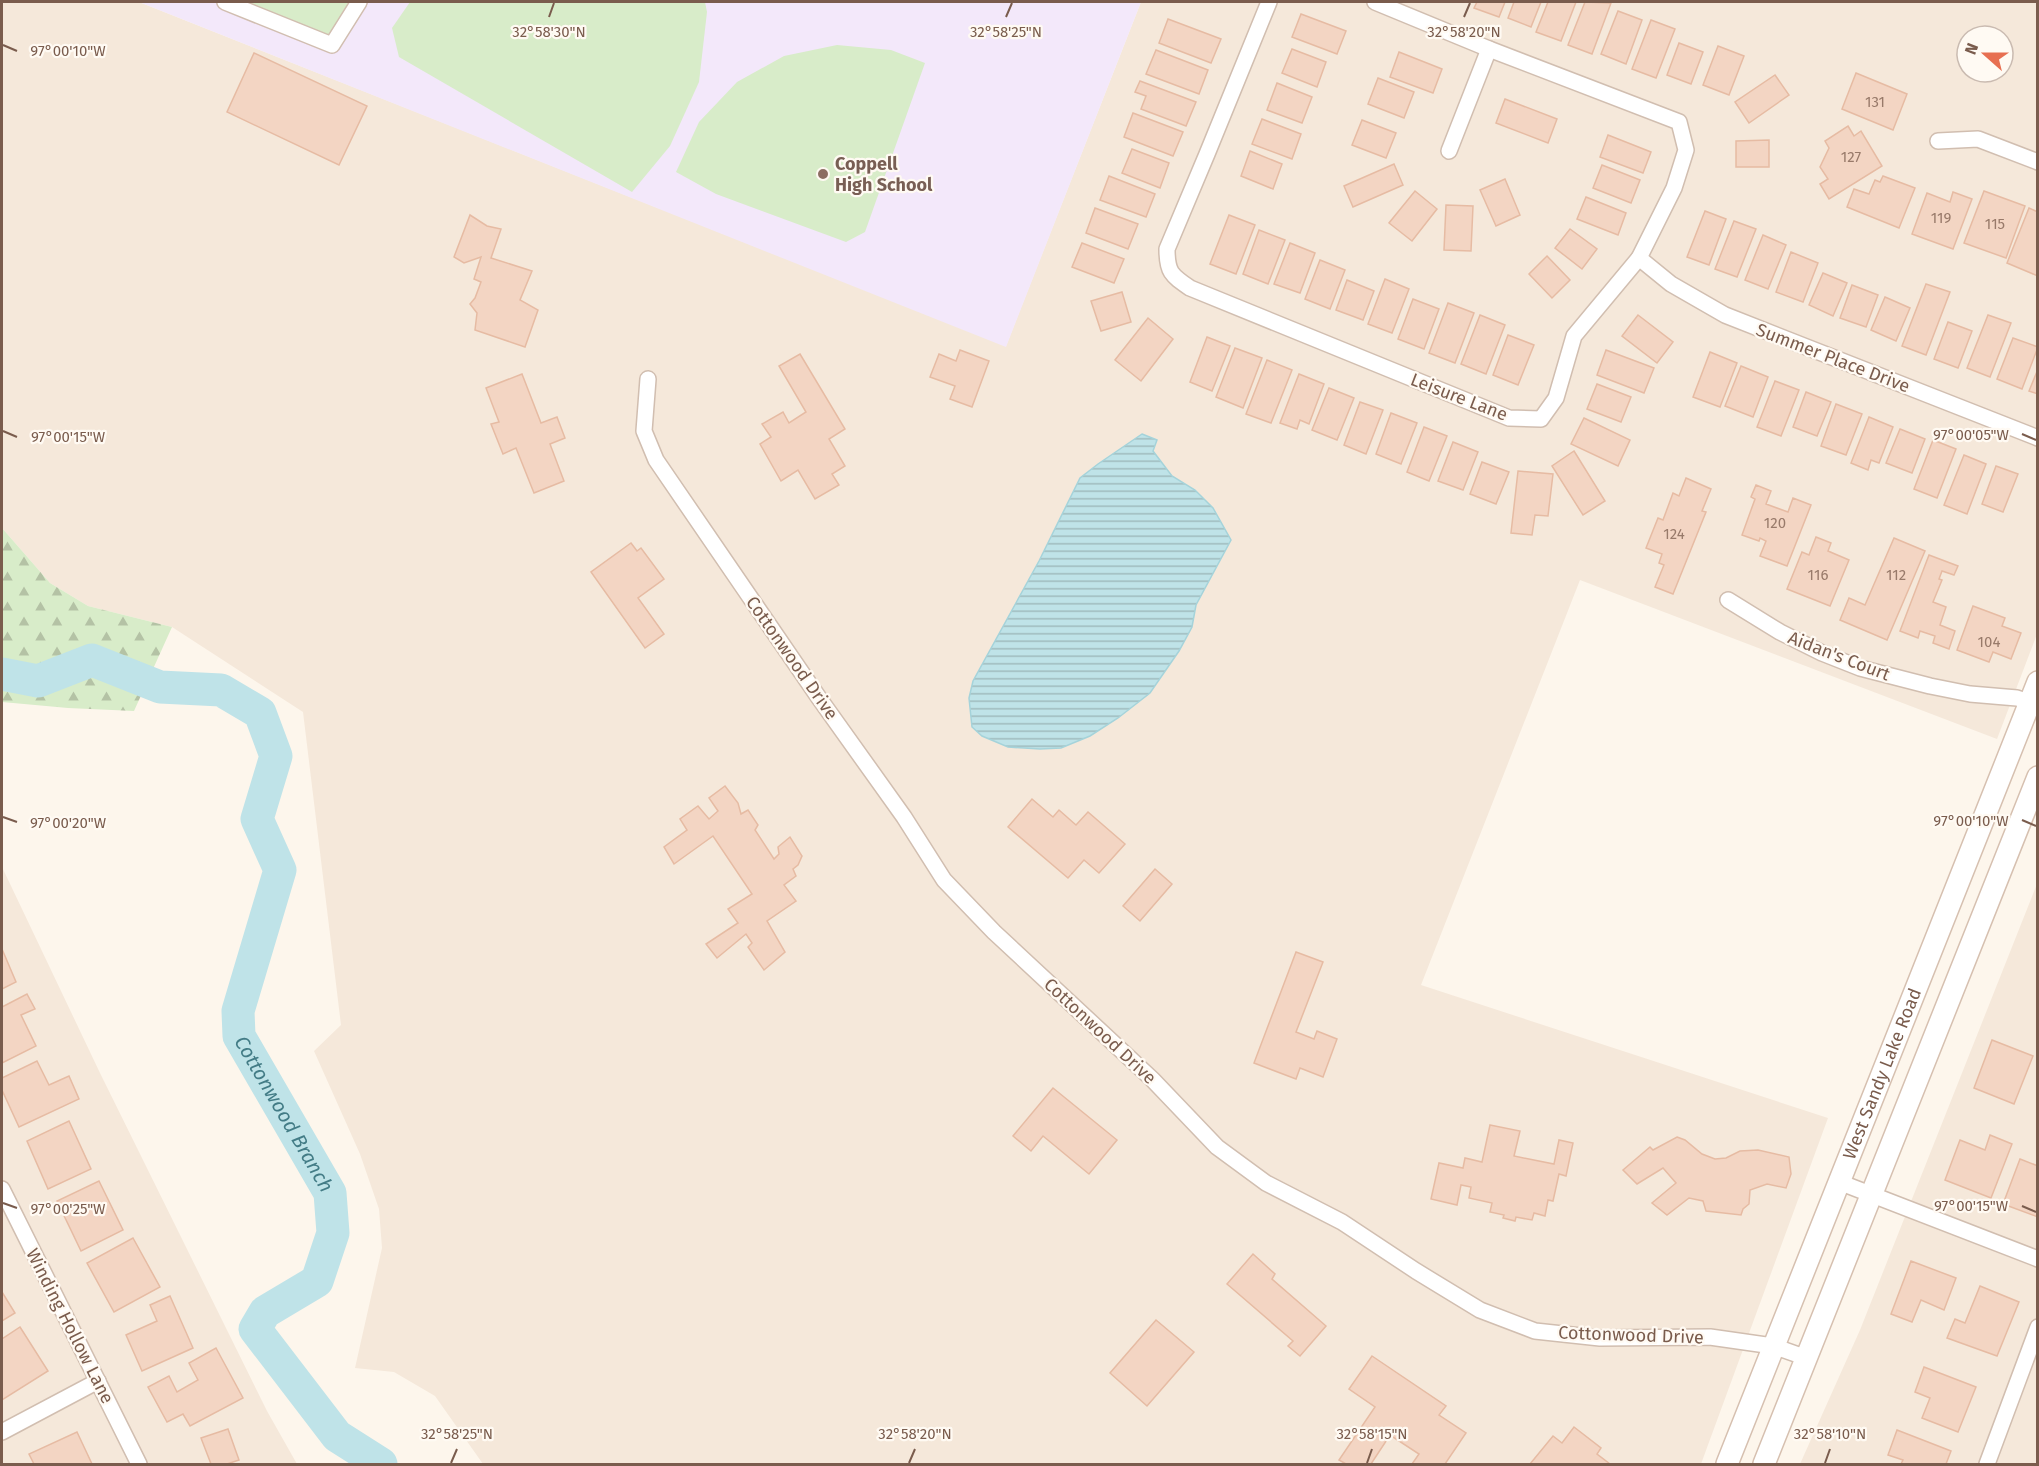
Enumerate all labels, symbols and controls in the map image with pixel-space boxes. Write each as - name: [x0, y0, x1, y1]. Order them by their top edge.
- text: 32°58'30"N: [512, 23, 586, 41]
- text: 32°58'25"N: [970, 23, 1042, 41]
- text: 32°58'20"N: [1427, 23, 1501, 41]
- north arrow: [1955, 24, 2015, 84]
- text: N: [1961, 40, 1982, 57]
- text: 97°00'10"W: [30, 42, 106, 60]
- house number: 131: [1865, 93, 1885, 111]
- house number: 127: [1841, 148, 1862, 166]
- place label: Coppell High School: [835, 153, 933, 196]
- marker: Coppell High School: [816, 167, 830, 181]
- house number: 119: [1931, 209, 1951, 227]
- house number: 115: [1985, 215, 2005, 233]
- street label: Summer Place Drive: [1753, 319, 1913, 397]
- street label: Leisure Lane: [1407, 368, 1511, 426]
- text: 97°00'05"W: [1933, 426, 2010, 444]
- text: 97°00'15"W: [31, 428, 106, 446]
- house number: 120: [1764, 514, 1786, 532]
- house number: 124: [1663, 525, 1685, 543]
- house number: 116: [1808, 566, 1828, 584]
- house number: 112: [1886, 566, 1906, 584]
- street label: Cottonwood Drive: [741, 592, 843, 724]
- street label: Aidan's Court: [1785, 626, 1894, 686]
- house number: 104: [1978, 633, 2000, 651]
- text: 97°00'10"W: [1933, 812, 2009, 830]
- text: 97°00'20"W: [30, 814, 107, 832]
- street label: Cottonwood Drive: [1039, 973, 1161, 1089]
- street label: West Sandy Lake Road: [1838, 985, 1926, 1163]
- water label: Cottonwood Branch: [229, 1031, 339, 1196]
- text: 97°00'15"W: [1934, 1197, 2009, 1215]
- text: 97°00'25"W: [30, 1200, 106, 1218]
- street label: Winding Hollow Lane: [21, 1245, 119, 1407]
- street label: Cottonwood Drive: [1558, 1321, 1704, 1349]
- text: 32°58'25"N: [421, 1425, 493, 1443]
- text: 32°58'20"N: [878, 1425, 952, 1443]
- text: 32°58'15"N: [1336, 1425, 1408, 1443]
- text: 32°58'10"N: [1794, 1425, 1866, 1443]

